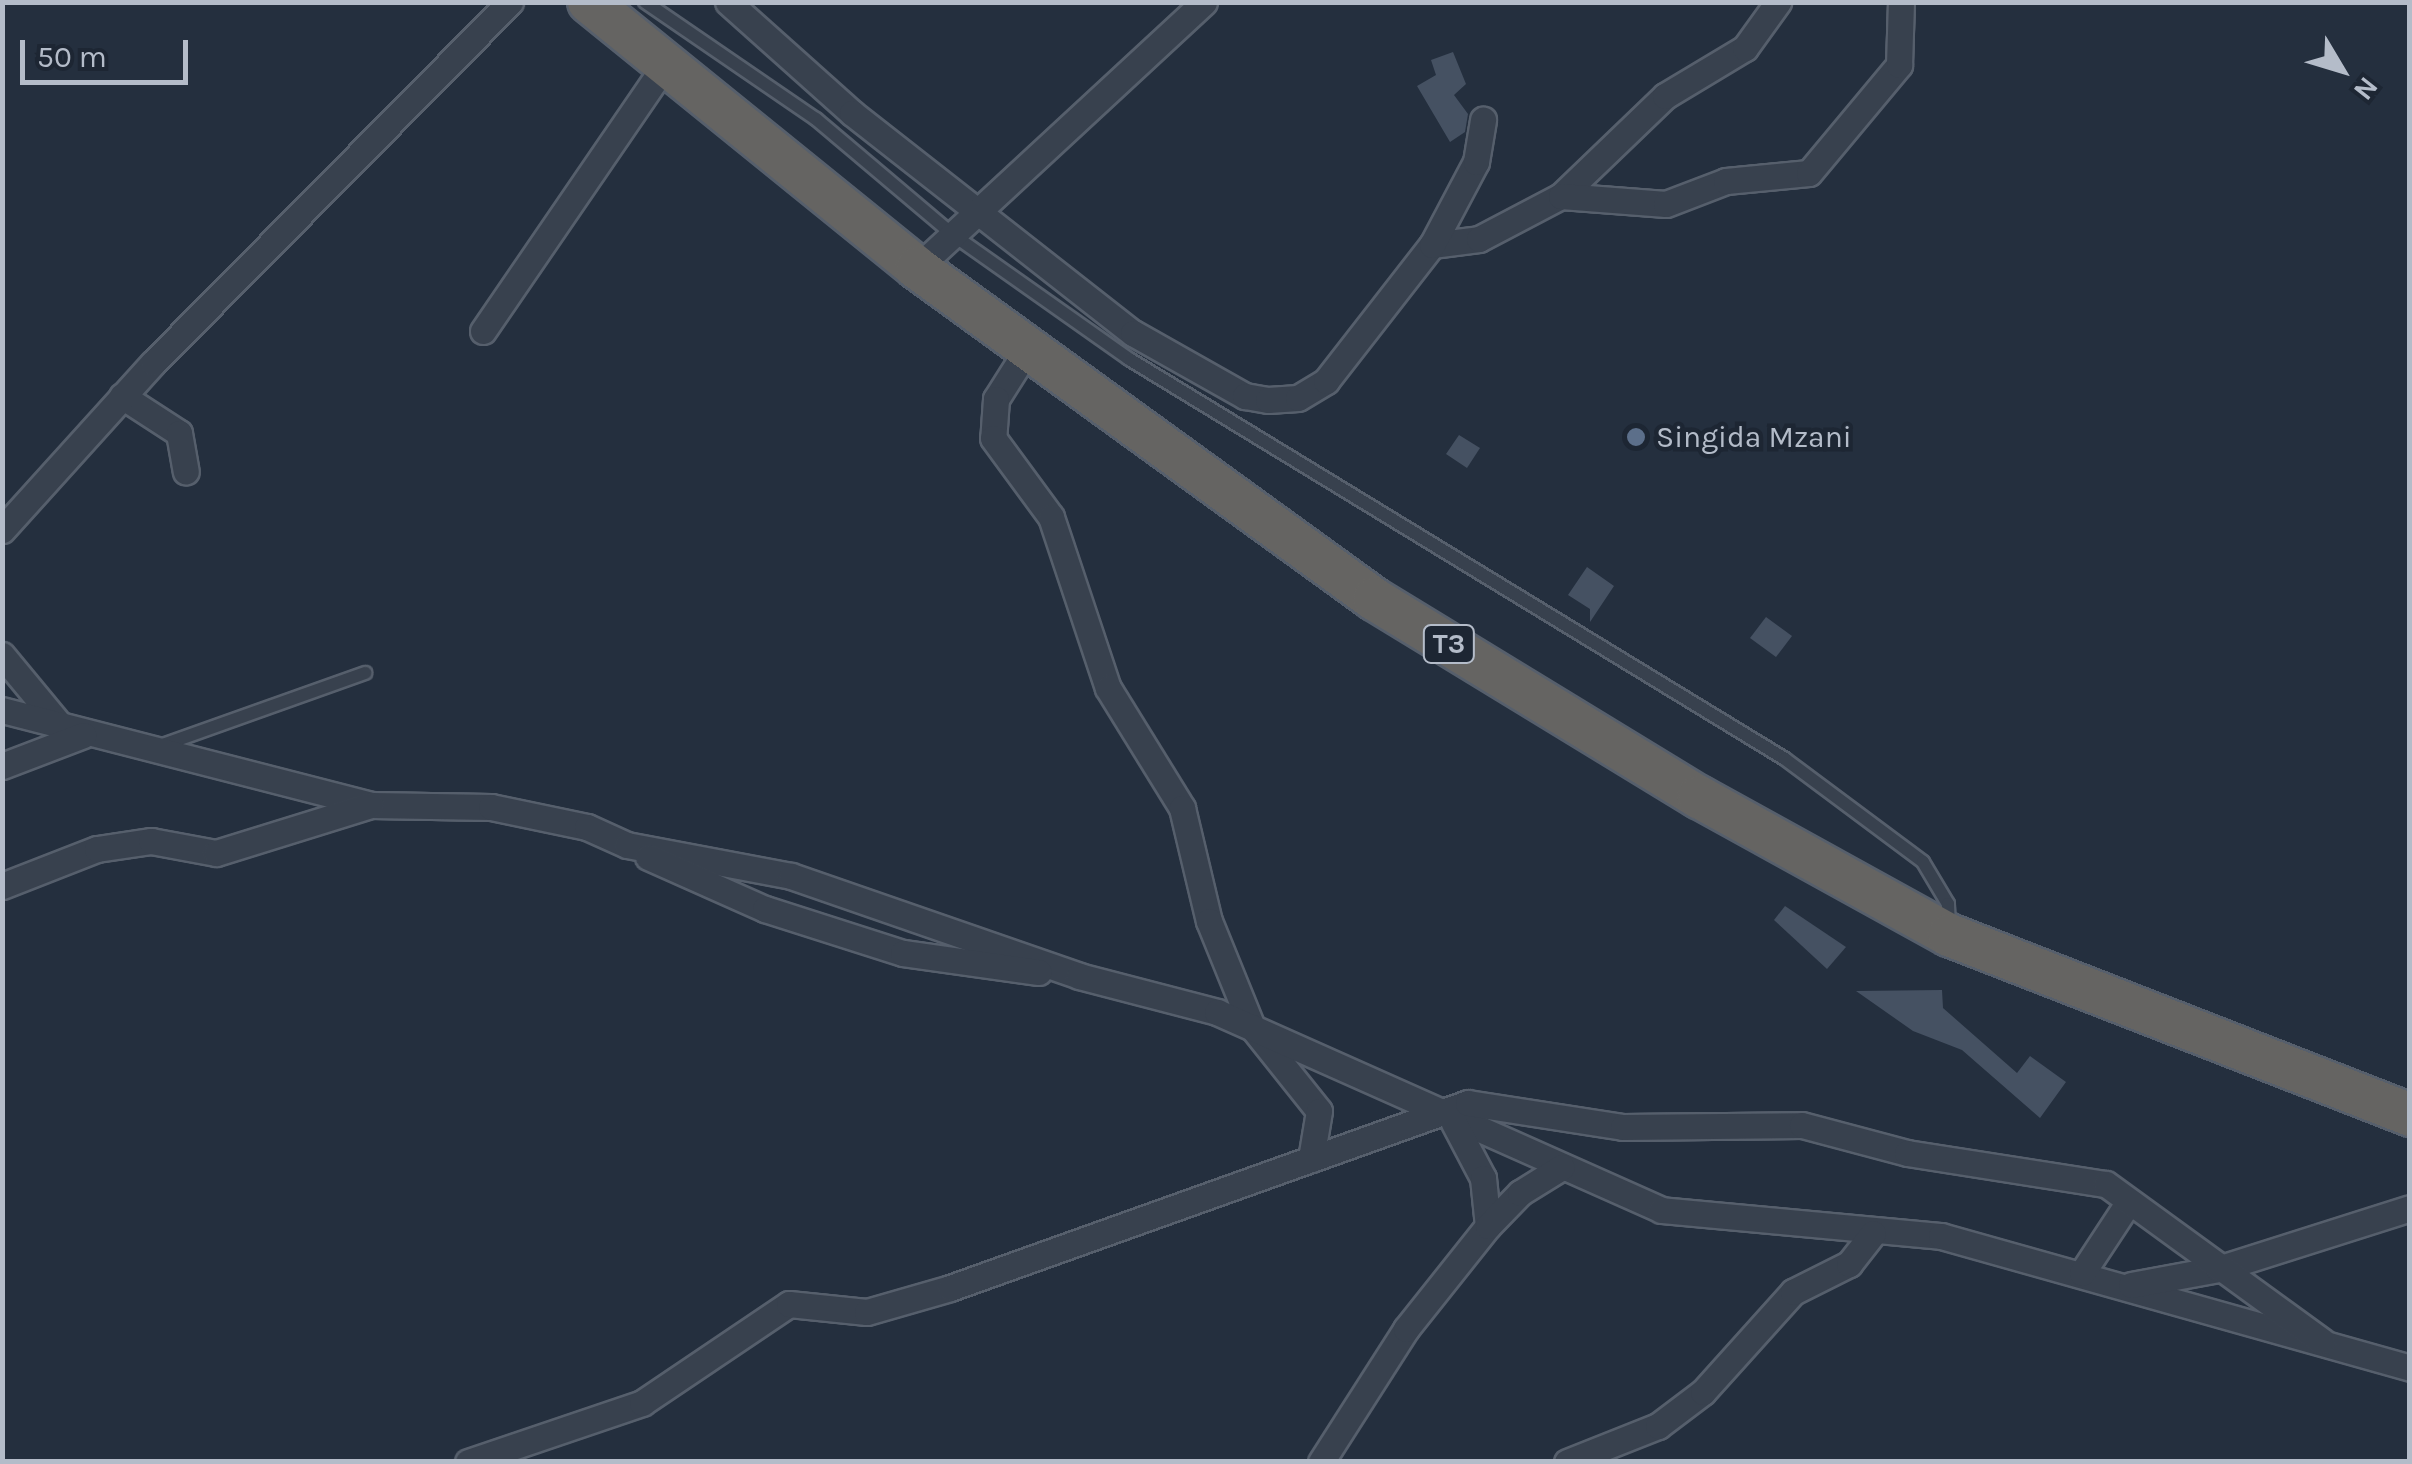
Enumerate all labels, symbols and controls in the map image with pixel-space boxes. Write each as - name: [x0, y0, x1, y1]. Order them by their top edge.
- scale bar: [25, 20, 192, 82]
- north arrow: [2292, 20, 2392, 120]
- text: 50 m: [37, 39, 107, 75]
- text: N: [2347, 71, 2385, 107]
- place label: Singida Mzani: [1656, 419, 1852, 455]
- marker: Singida Mzani: [1625, 426, 1647, 448]
- road number: T3: [1422, 621, 1476, 667]

